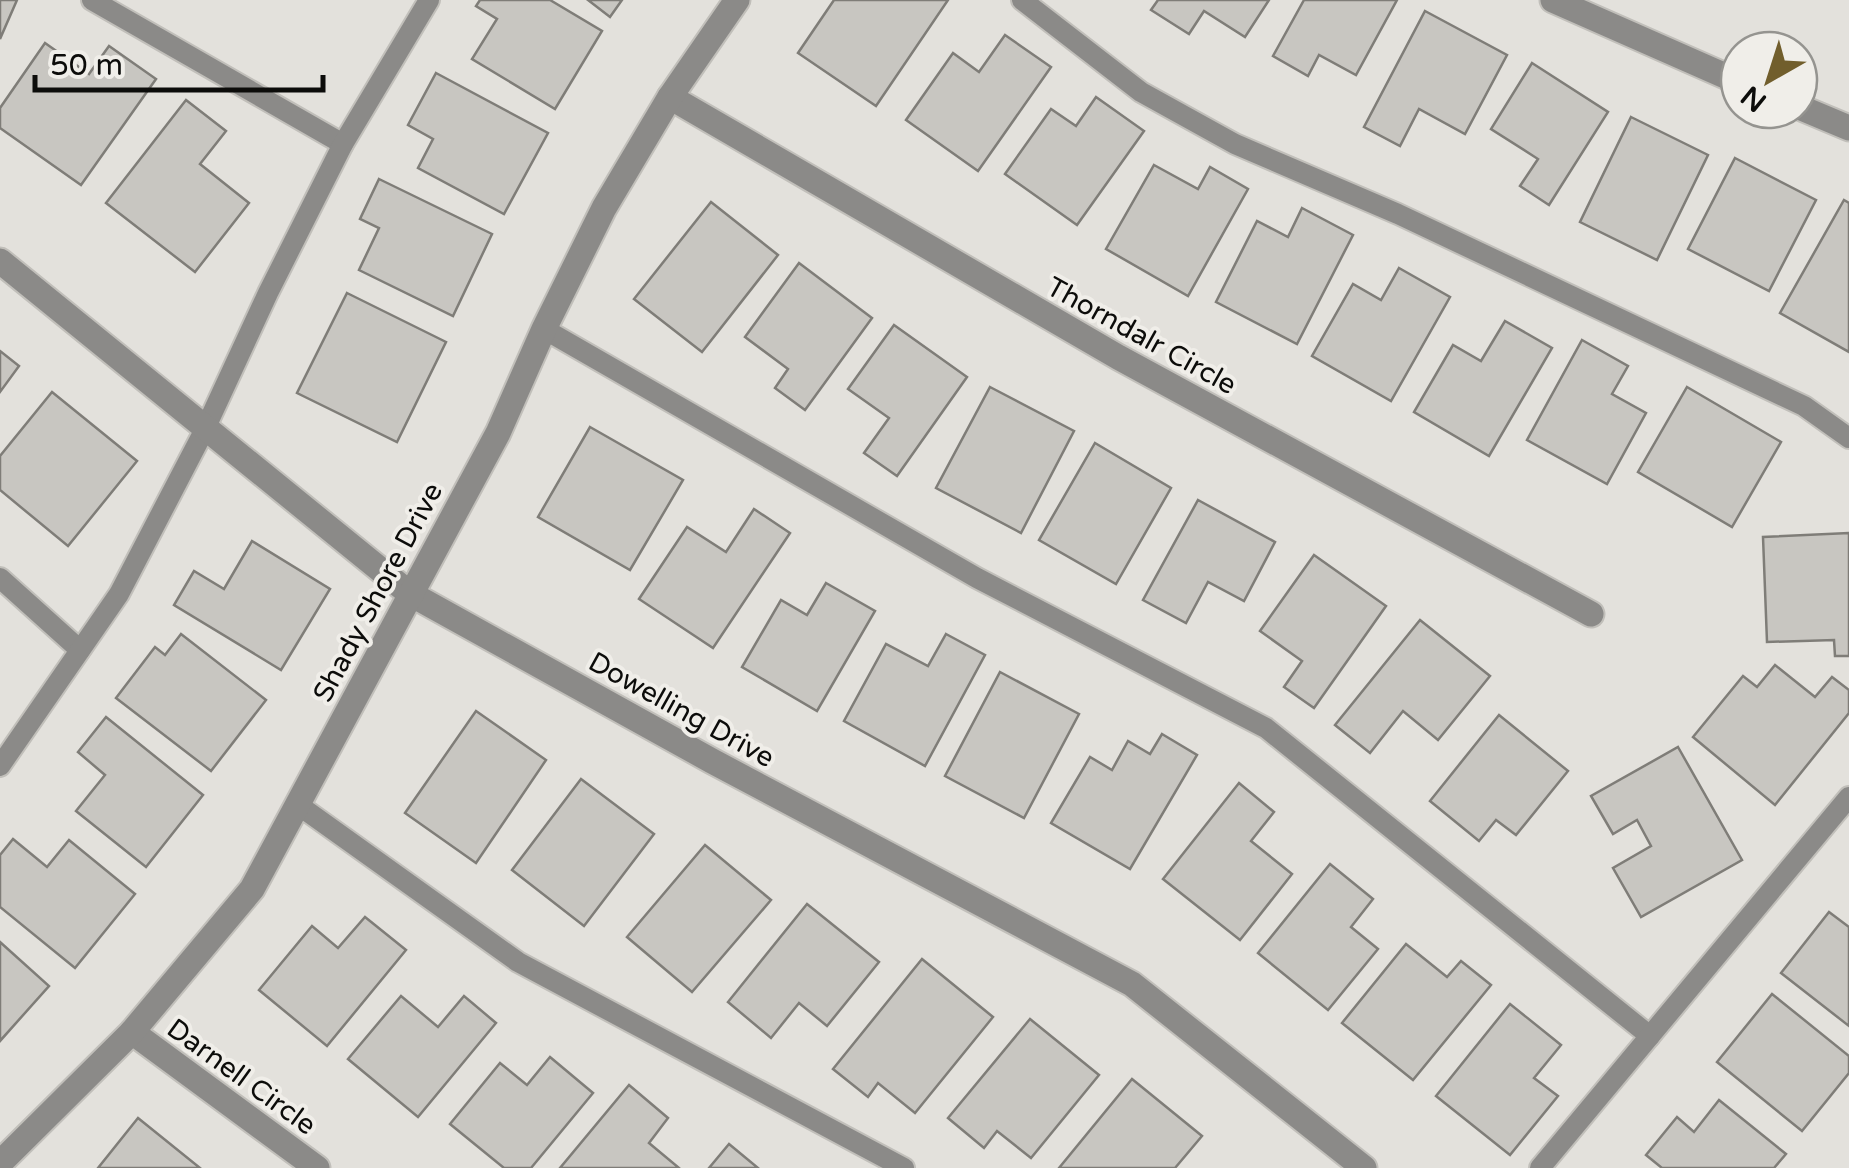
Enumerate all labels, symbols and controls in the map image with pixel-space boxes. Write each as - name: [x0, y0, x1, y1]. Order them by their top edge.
- scale bar: [35, 30, 322, 92]
- north arrow: [1719, 30, 1819, 130]
- text: 50 m: [50, 47, 123, 84]
- text: N: [1734, 78, 1773, 119]
- street label: Thorndalr Circle: [1041, 270, 1242, 402]
- street label: Shady Shore Drive: [306, 477, 450, 708]
- street label: Dowelling Drive: [583, 645, 780, 775]
- street label: Darnell Circle: [160, 1011, 323, 1142]

